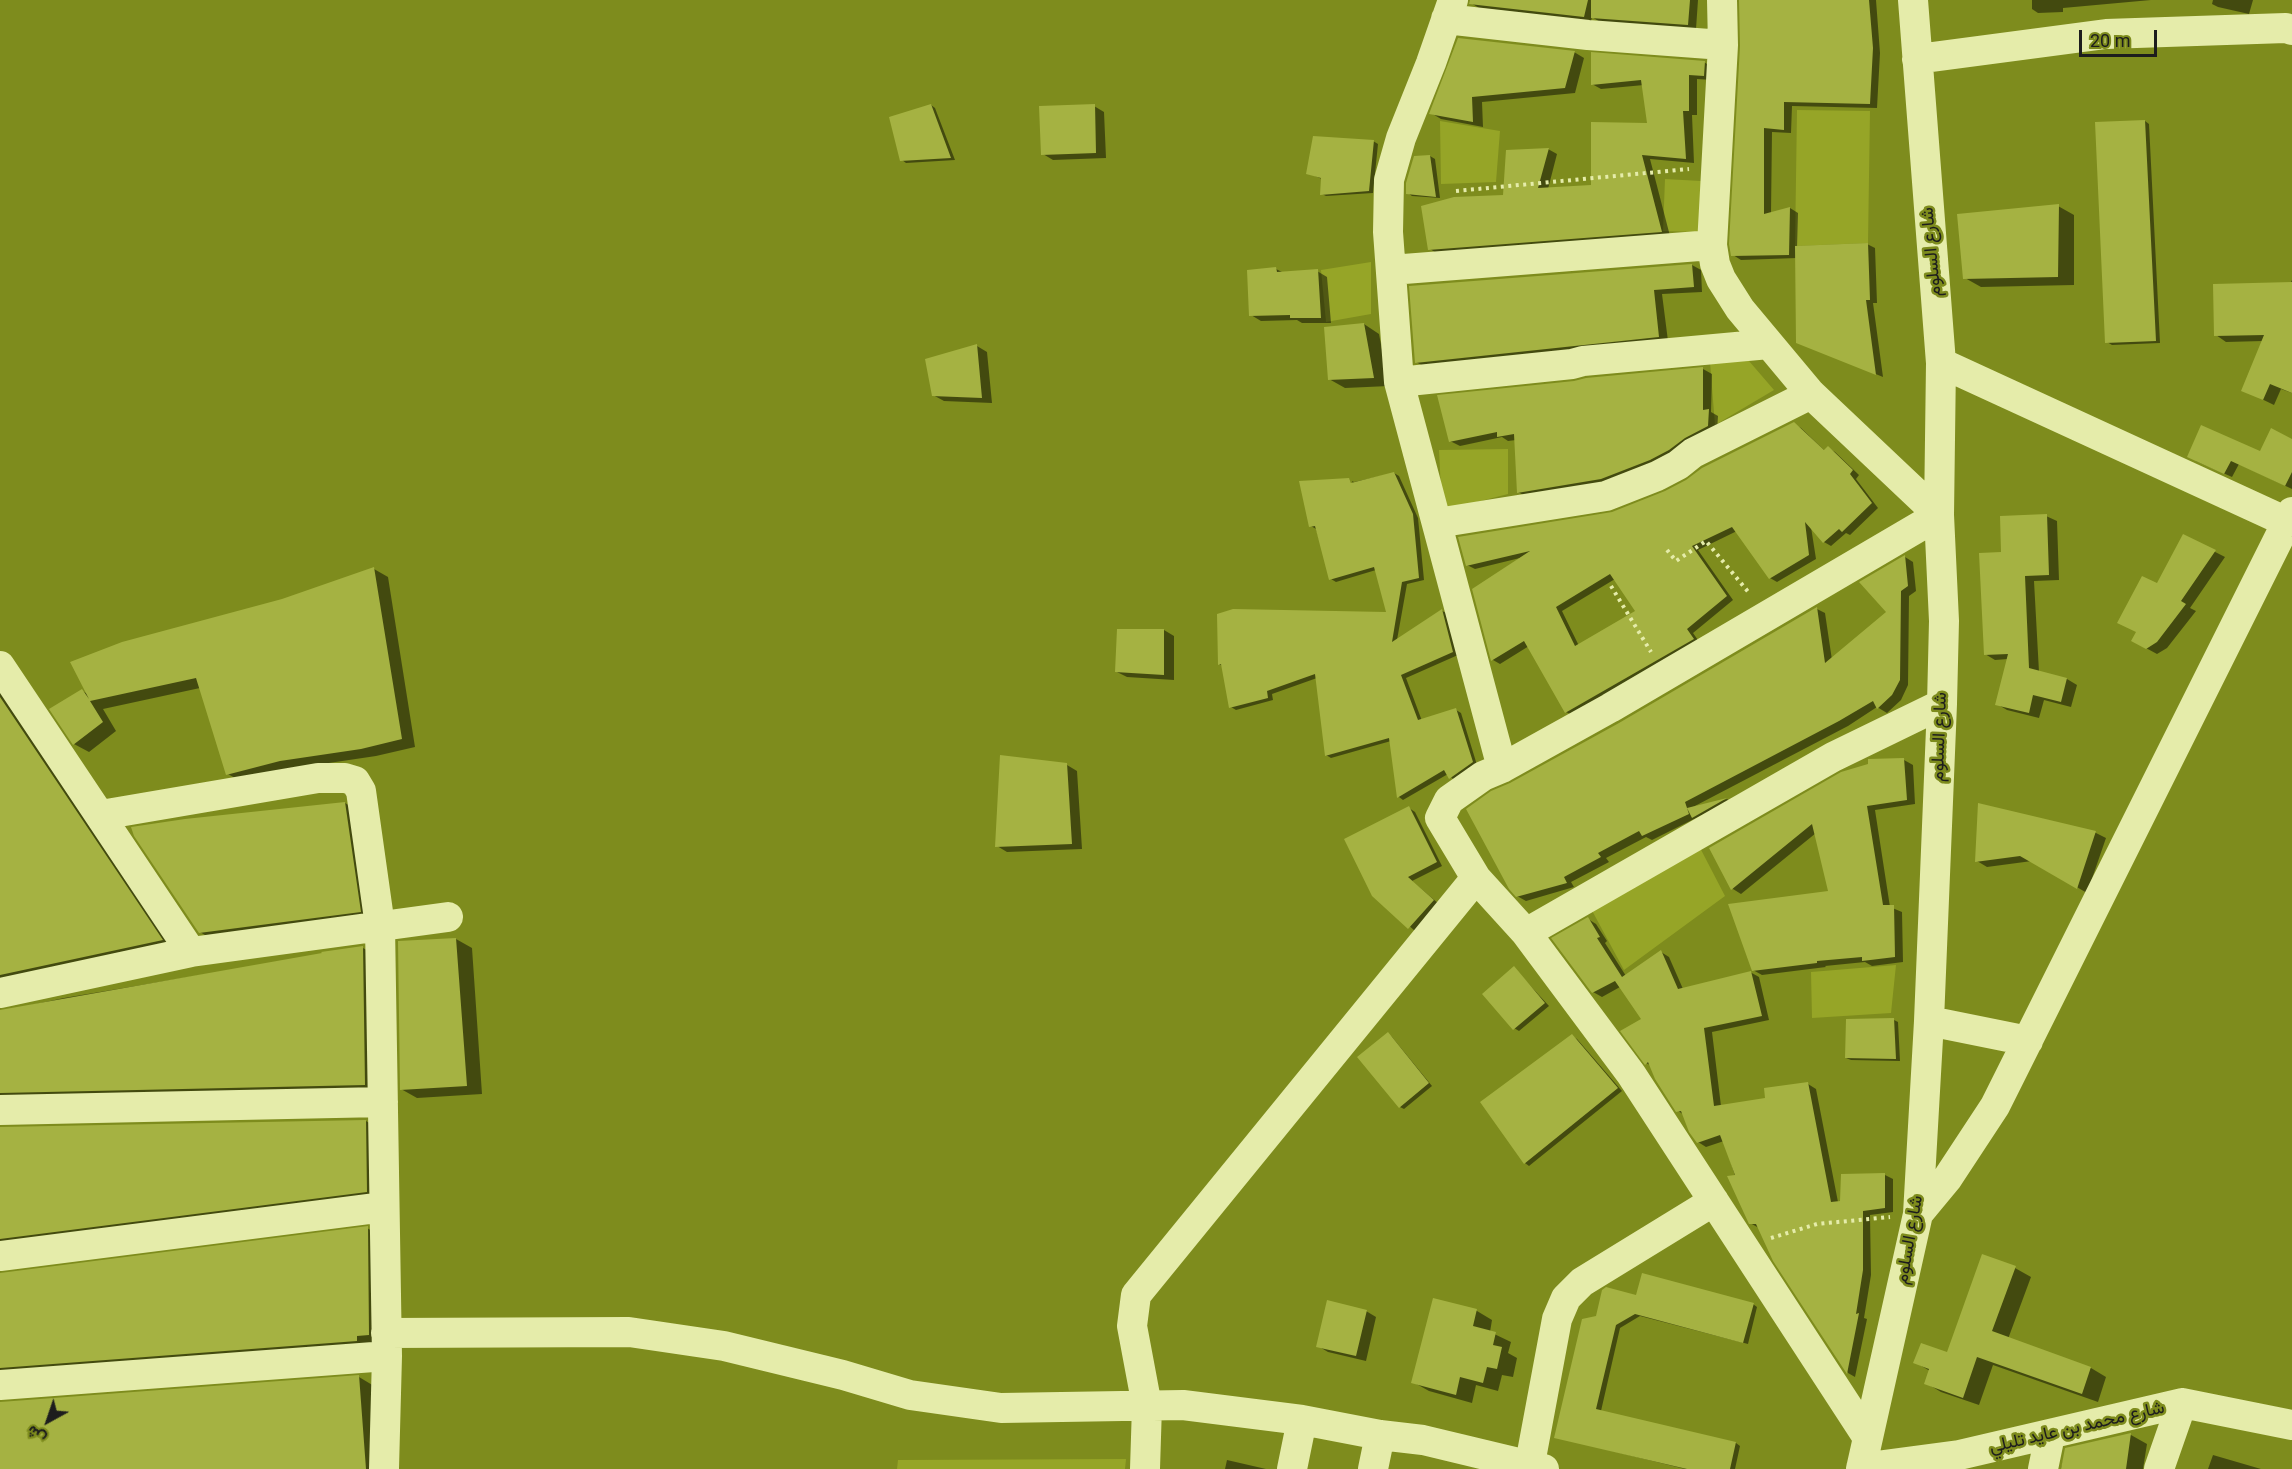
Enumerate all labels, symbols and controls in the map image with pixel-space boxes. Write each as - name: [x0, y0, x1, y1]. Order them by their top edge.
- scale bar: [2082, 18, 2160, 56]
- text: 20 m: [2090, 30, 2130, 51]
- street label: شارع السلوم: [1917, 206, 1947, 298]
- street label: شارع السلوم: [1928, 692, 1952, 782]
- street label: شارع السلوم: [1892, 1194, 1928, 1286]
- north arrow: [18, 1391, 78, 1451]
- street label: شارع محمد بن عايد تليلي: [1987, 1397, 2167, 1459]
- text: ش: [23, 1422, 50, 1449]

